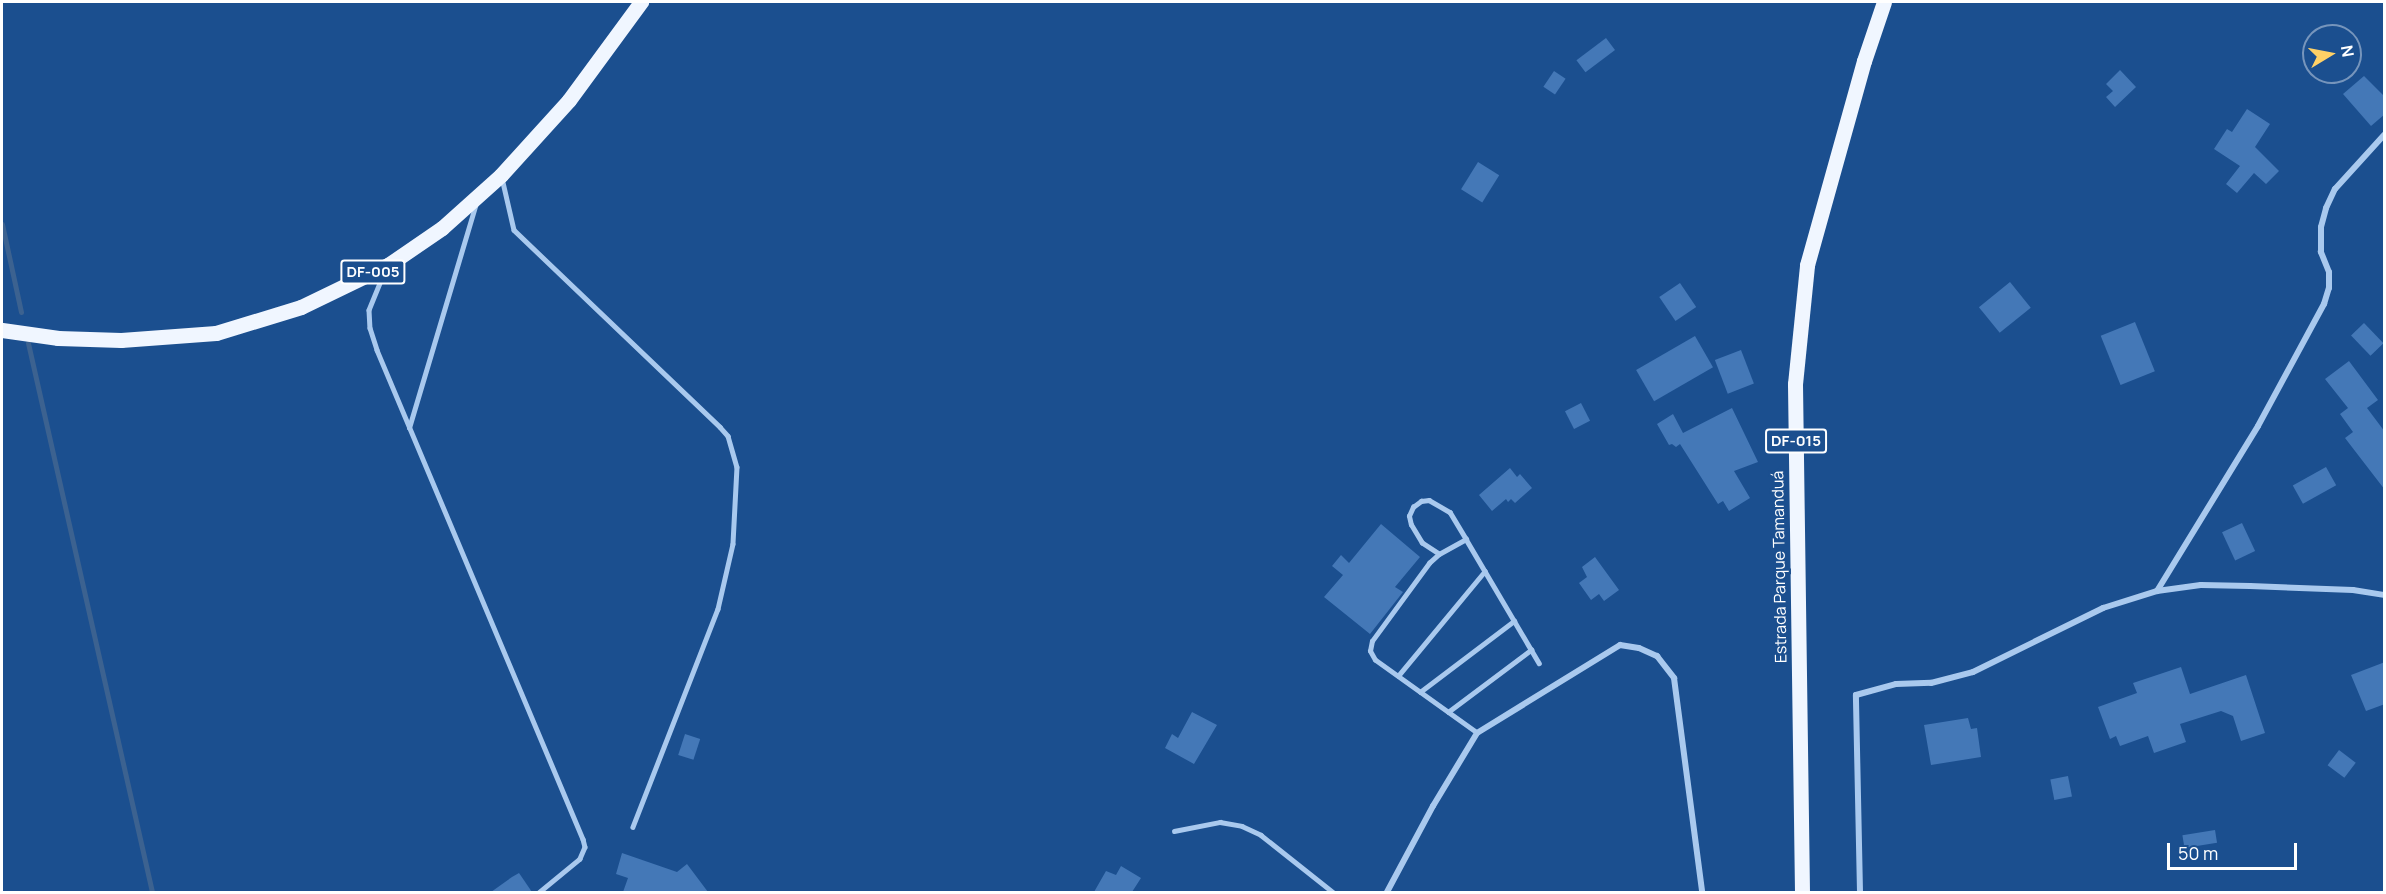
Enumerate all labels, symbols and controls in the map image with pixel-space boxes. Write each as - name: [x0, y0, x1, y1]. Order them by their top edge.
- north arrow: [2302, 24, 2362, 84]
- text: N: [2336, 44, 2360, 59]
- road number: DF-005: [340, 260, 406, 284]
- road number: DF-015: [1764, 429, 1828, 453]
- street label: Estrada Parque Tamanduá: [1768, 471, 1790, 663]
- scale bar: [2170, 831, 2300, 869]
- text: 50 m: [2178, 841, 2218, 865]

